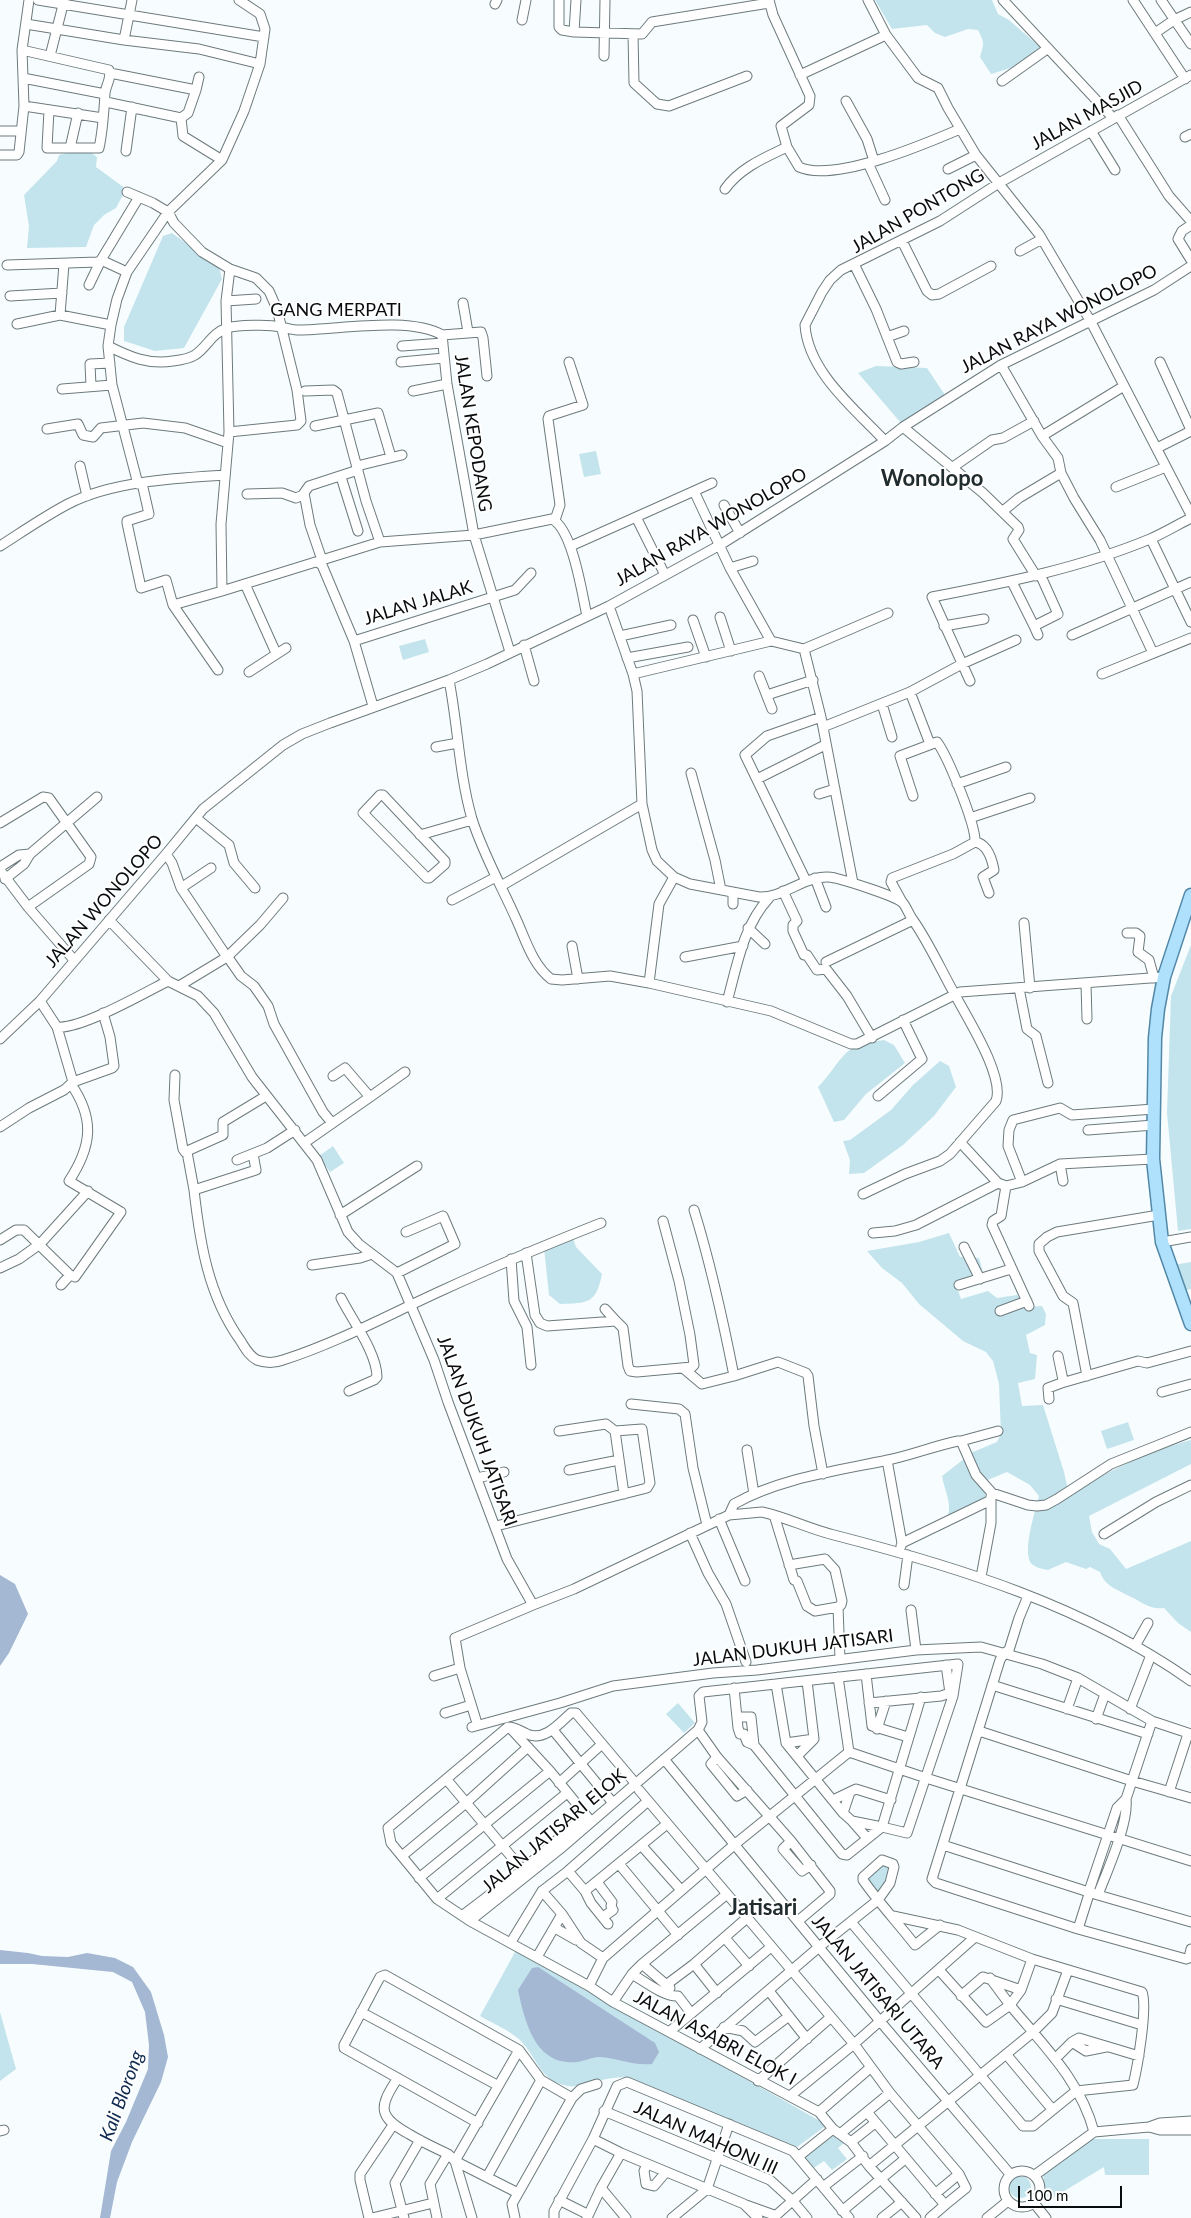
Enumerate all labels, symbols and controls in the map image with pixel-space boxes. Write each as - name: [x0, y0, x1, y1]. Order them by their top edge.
- street label: JALAN MASJID: [1027, 75, 1147, 155]
- street label: JALAN PONTONG: [848, 164, 988, 258]
- street label: JALAN RAYA WONOLOPO: [957, 260, 1161, 378]
- street label: GANG MERPATI: [270, 299, 402, 321]
- street label: JALAN KEPODANG: [450, 353, 496, 513]
- street label: JALAN RAYA WONOLOPO: [611, 463, 811, 591]
- district label: Wonolopo: [881, 466, 983, 492]
- street label: JALAN JALAK: [361, 576, 475, 630]
- street label: JALAN WONOLOPO: [41, 830, 167, 972]
- street label: JALAN DUKUH JATISARI: [432, 1332, 522, 1530]
- street label: JALAN DUKUH JATISARI: [691, 1625, 895, 1671]
- street label: JALAN JATISARI ELOK: [478, 1764, 630, 1898]
- district label: Jatisari: [729, 1895, 797, 1921]
- street label: JALAN JATISARI UTARA: [807, 1911, 949, 2073]
- street label: JALAN ASABRI ELOK I: [630, 1986, 800, 2090]
- water label: Kali Blorong: [95, 2048, 149, 2144]
- street label: JALAN MAHONI III: [631, 2097, 781, 2179]
- scale bar: [1021, 2176, 1125, 2208]
- text: 100 m: [1026, 2186, 1068, 2204]

